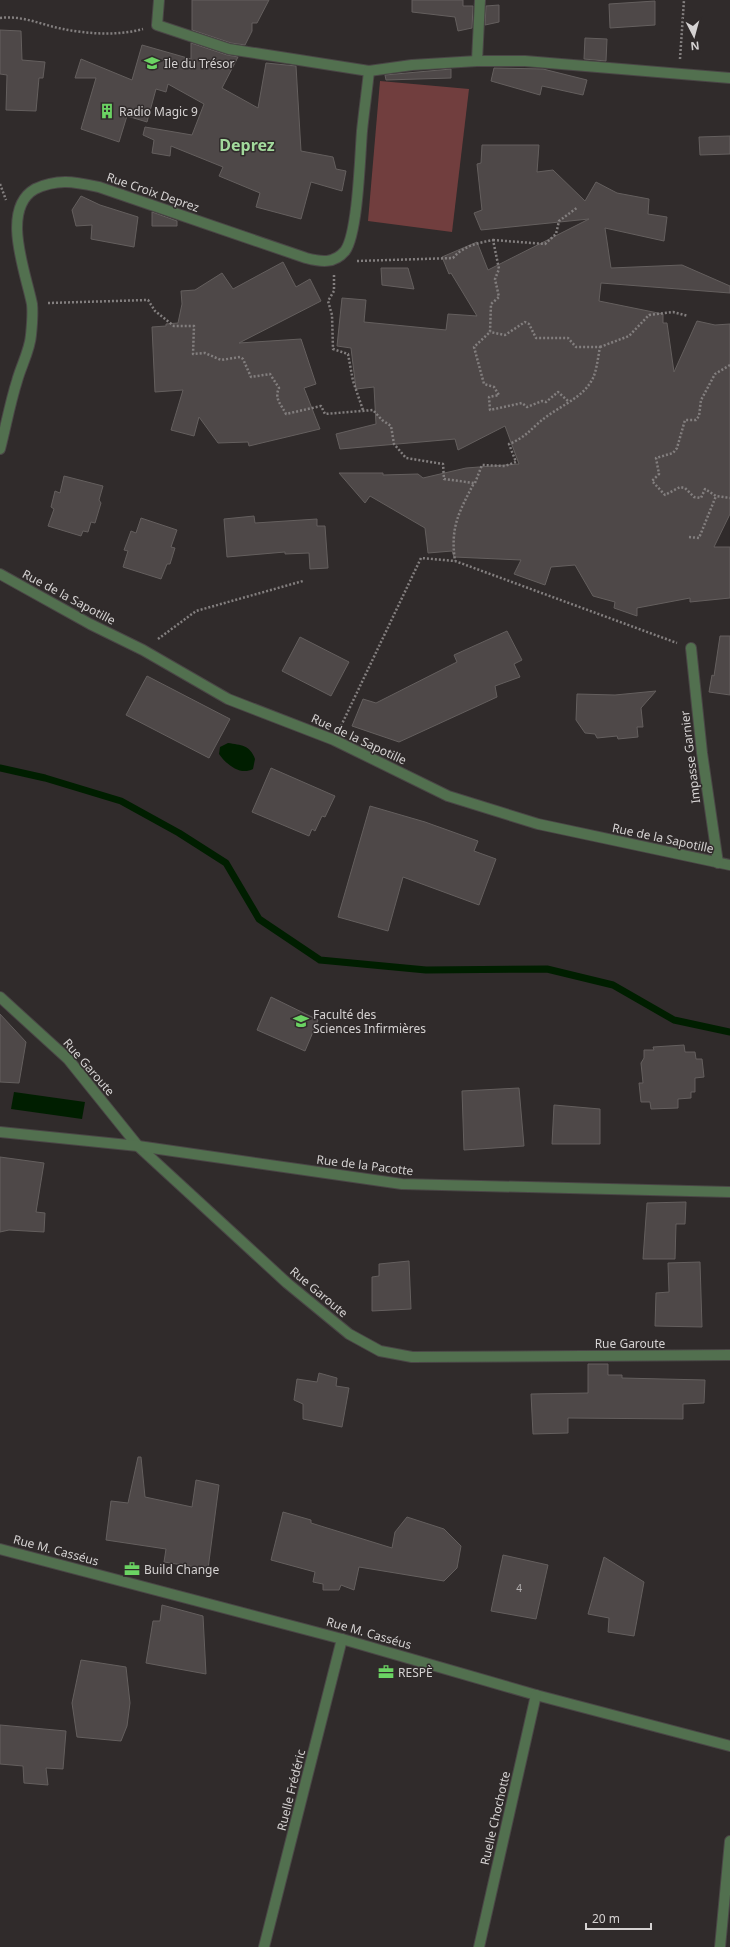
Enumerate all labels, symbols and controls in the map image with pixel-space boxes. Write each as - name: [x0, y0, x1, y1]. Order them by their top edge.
- north arrow: [674, 16, 714, 56]
- text: N: [690, 39, 700, 54]
- school or university icon: Ile du Trésor: [143, 54, 161, 72]
- place label: Ile du Trésor: [164, 55, 235, 72]
- building icon: Radio Magic 9: [98, 102, 116, 120]
- place label: Radio Magic 9: [119, 103, 198, 120]
- district label: Deprez: [219, 134, 275, 156]
- street label: Rue Croix Deprez: [104, 168, 202, 216]
- street label: Rue de la Sapotille: [19, 565, 119, 629]
- street label: Rue de la Sapotille: [309, 709, 410, 769]
- street label: Impasse Garnier: [676, 710, 704, 804]
- street label: Rue de la Sapotille: [611, 819, 716, 857]
- place label: Faculté des Sciences Infirmières: [313, 1006, 426, 1037]
- school or university icon: Faculté des Sciences Infirmières: [292, 1012, 310, 1030]
- street label: Rue Garoute: [59, 1035, 119, 1099]
- street label: Rue de la Pacotte: [316, 1151, 415, 1179]
- street label: Rue Garoute: [286, 1263, 352, 1321]
- street label: Rue Garoute: [595, 1335, 666, 1352]
- street label: Rue M. Casséus: [11, 1530, 101, 1570]
- office icon: Build Change: [123, 1560, 141, 1578]
- place label: Build Change: [144, 1561, 219, 1578]
- house number: 4: [516, 1581, 522, 1595]
- street label: Rue M. Casséus: [324, 1613, 414, 1653]
- office icon: RESPÈ: [377, 1663, 395, 1681]
- place label: RESPÈ: [398, 1664, 433, 1681]
- street label: Ruelle Frédéric: [273, 1747, 309, 1833]
- street label: Ruelle Chochotte: [476, 1769, 514, 1867]
- scale bar: [586, 1905, 651, 1931]
- text: 20 m: [592, 1910, 620, 1927]

